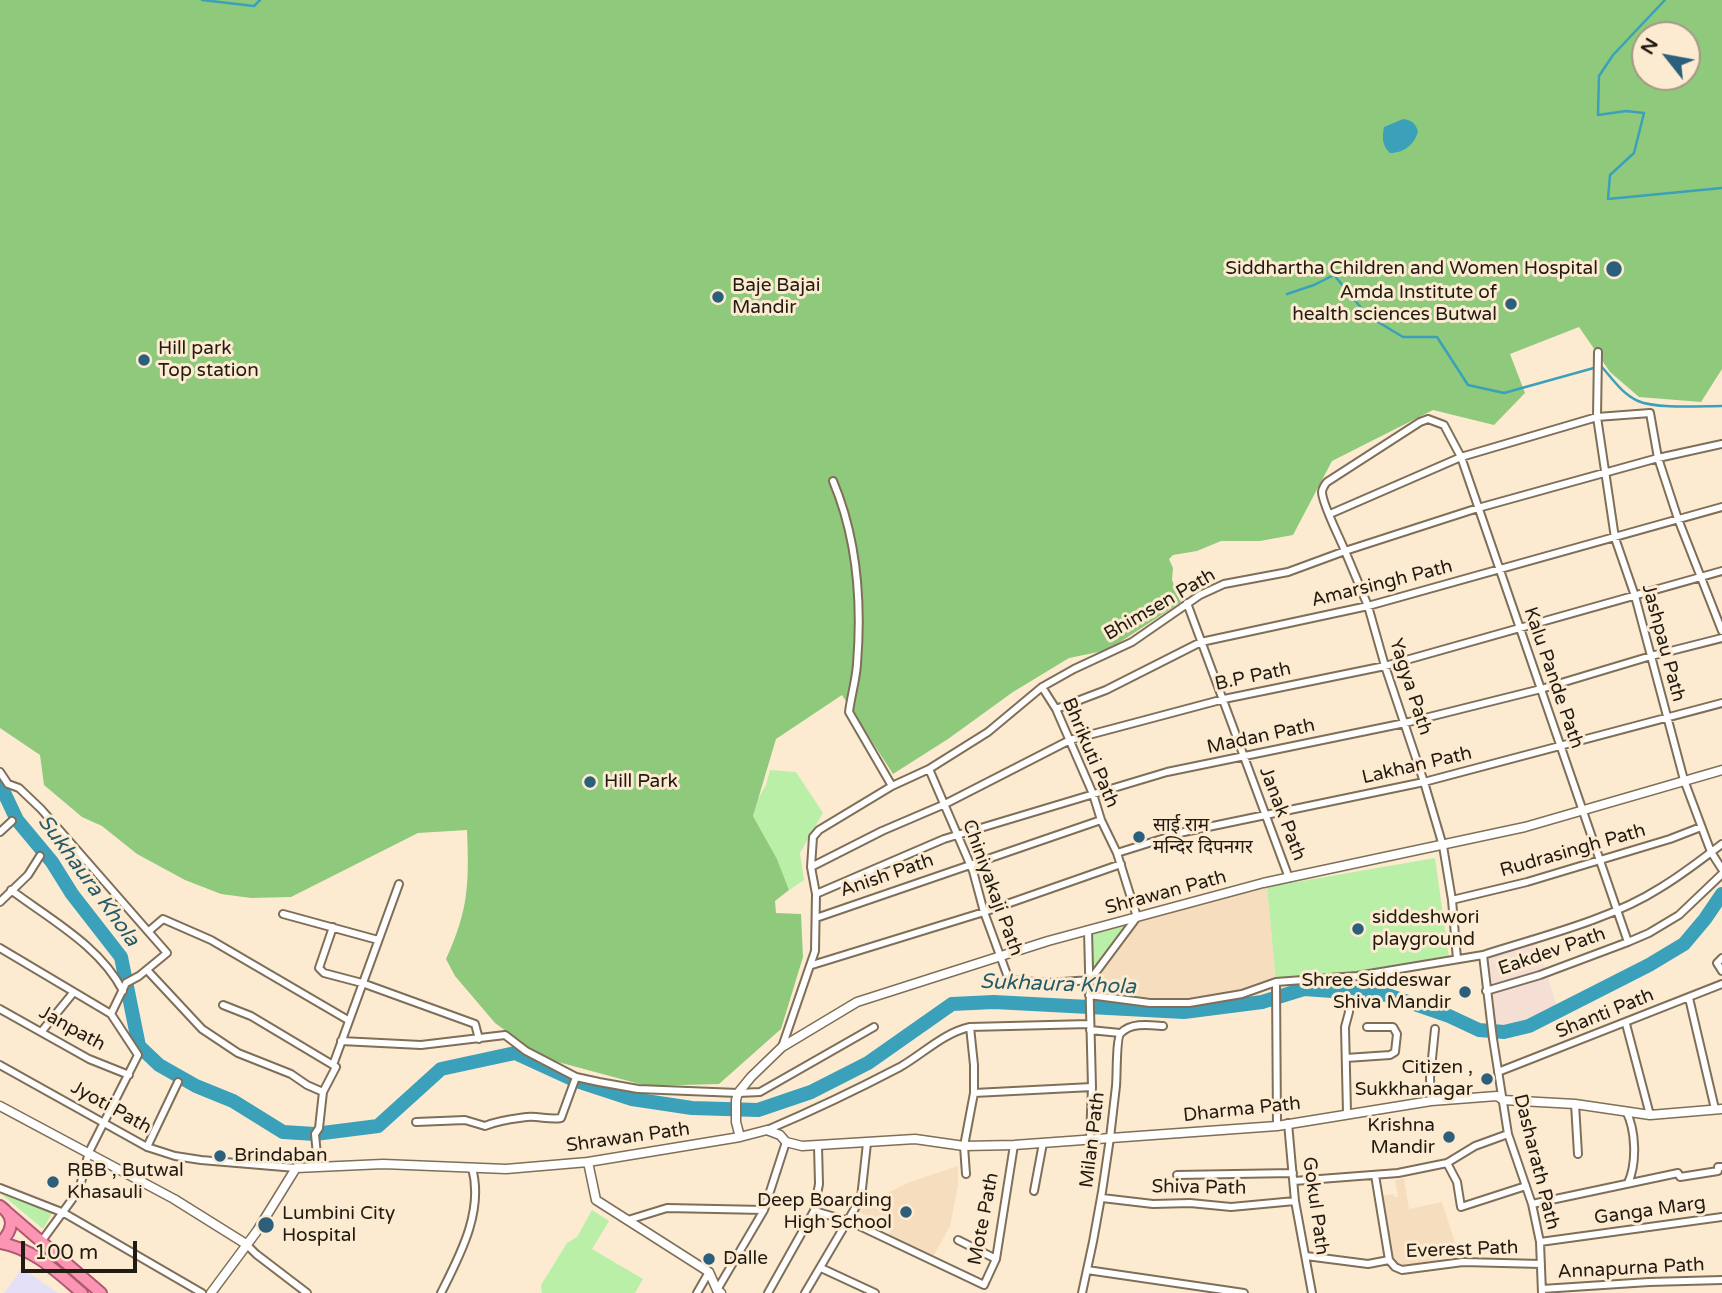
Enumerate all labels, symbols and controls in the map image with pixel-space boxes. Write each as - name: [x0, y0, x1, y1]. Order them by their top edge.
- north arrow: [1631, 21, 1701, 91]
- text: N: [1636, 34, 1663, 58]
- place label: Siddhartha Children and Women Hospital: [1225, 258, 1598, 280]
- marker: Siddhartha Children and Women Hospital: [1604, 259, 1624, 279]
- place label: Baje Bajai Mandir: [732, 275, 820, 319]
- place label: Amda Institute of health sciences Butwal: [1292, 282, 1497, 326]
- marker: Baje Bajai Mandir: [710, 289, 726, 305]
- marker: Amda Institute of health sciences Butwal: [1503, 296, 1519, 312]
- place label: Hill park Top station: [158, 338, 259, 382]
- marker: Hill park Top station: [136, 352, 152, 368]
- street label: Amarsingh Path: [1309, 555, 1455, 613]
- street label: Bhimsen Path: [1100, 564, 1220, 646]
- street label: Jashpau Path: [1636, 582, 1690, 704]
- street label: Kalu Pande Path: [1518, 604, 1588, 752]
- street label: Yagya Path: [1384, 636, 1436, 738]
- street label: B.P Path: [1213, 658, 1293, 696]
- street label: Bhrikuti Path: [1057, 695, 1123, 811]
- street label: Madan Path: [1205, 714, 1317, 760]
- street label: Lakhan Path: [1360, 742, 1474, 790]
- street label: Janak Path: [1254, 764, 1310, 864]
- place label: Hill Park: [604, 771, 678, 793]
- marker: Hill Park: [582, 774, 598, 790]
- water label: Sukhaura Khola: [32, 810, 144, 952]
- place label: साई राम मन्दिर दिपनगर: [1153, 815, 1253, 859]
- street label: Chiniyakaji Path: [957, 817, 1027, 959]
- street label: Rudrasingh Path: [1498, 819, 1648, 883]
- marker: साई राम मन्दिर दिपनगर: [1131, 829, 1147, 845]
- street label: Anish Path: [837, 849, 937, 903]
- street label: Shrawan Path: [1103, 866, 1229, 920]
- place label: siddeshwori playground: [1372, 907, 1480, 951]
- marker: siddeshwori playground: [1350, 921, 1366, 937]
- street label: Eakdev Path: [1495, 923, 1609, 981]
- water label: Sukhaura Khola: [979, 970, 1137, 1000]
- place label: Shree Siddeswar Shiva Mandir: [1302, 970, 1451, 1014]
- marker: Shree Siddeswar Shiva Mandir: [1457, 984, 1473, 1000]
- street label: Shanti Path: [1553, 984, 1657, 1044]
- street label: Janpath: [35, 1001, 109, 1057]
- place label: Citizen , Sukkhanagar: [1355, 1057, 1473, 1101]
- marker: Citizen , Sukkhanagar: [1479, 1071, 1495, 1087]
- street label: Jyoti Path: [67, 1076, 155, 1140]
- street label: Milan Path: [1076, 1091, 1110, 1189]
- street label: Dharma Path: [1182, 1092, 1302, 1128]
- street label: Dasharath Path: [1508, 1092, 1564, 1232]
- place label: Krishna Mandir: [1367, 1115, 1435, 1159]
- street label: Shrawan Path: [565, 1118, 691, 1158]
- marker: Krishna Mandir: [1441, 1129, 1457, 1145]
- place label: Brindaban: [234, 1145, 328, 1167]
- marker: Brindaban: [212, 1148, 228, 1164]
- street label: Gokul Path: [1297, 1155, 1333, 1257]
- place label: RBB , Butwal Khasauli: [67, 1160, 184, 1204]
- street label: Mote Path: [964, 1171, 1004, 1267]
- marker: RBB , Butwal Khasauli: [45, 1174, 61, 1190]
- street label: Shiva Path: [1151, 1176, 1247, 1200]
- place label: Deep Boarding High School: [757, 1190, 892, 1234]
- street label: Ganga Marg: [1593, 1192, 1707, 1230]
- place label: Lumbini City Hospital: [282, 1203, 395, 1247]
- marker: Deep Boarding High School: [898, 1204, 914, 1220]
- marker: Lumbini City Hospital: [256, 1215, 276, 1235]
- scale bar: [24, 1226, 140, 1270]
- street label: Everest Path: [1405, 1237, 1519, 1263]
- text: 100 m: [34, 1240, 98, 1265]
- place label: Dalle: [723, 1248, 768, 1270]
- marker: Dalle: [701, 1251, 717, 1267]
- street label: Annapurna Path: [1557, 1254, 1705, 1284]

